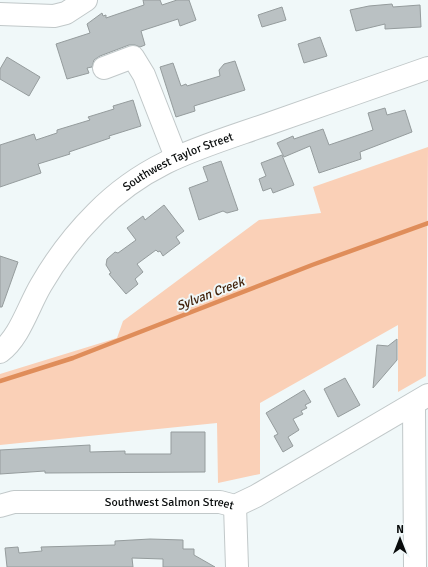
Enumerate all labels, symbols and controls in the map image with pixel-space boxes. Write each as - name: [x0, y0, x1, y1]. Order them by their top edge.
- street label: Southwest Taylor Street: [120, 130, 235, 195]
- water label: Sylvan Creek: [174, 273, 248, 314]
- street label: Southwest Salmon Street: [105, 495, 235, 513]
- north arrow: [380, 519, 420, 559]
- text: N: [396, 523, 404, 536]

